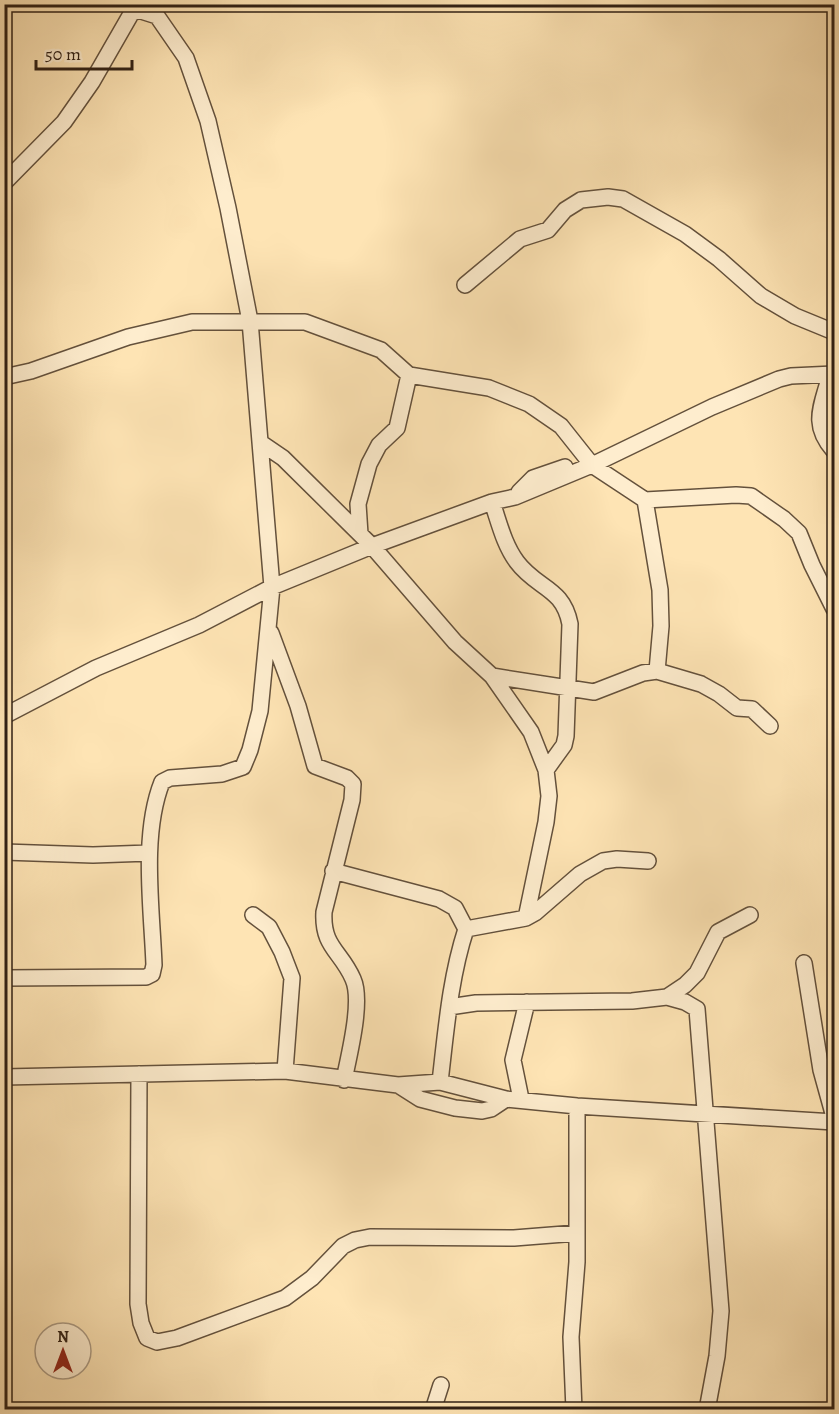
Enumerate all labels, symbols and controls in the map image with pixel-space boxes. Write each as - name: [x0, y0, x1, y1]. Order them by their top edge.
- scale bar: [36, 33, 132, 71]
- text: 50 m: [45, 42, 81, 66]
- north arrow: [33, 1321, 93, 1381]
- text: N: [57, 1326, 69, 1348]

